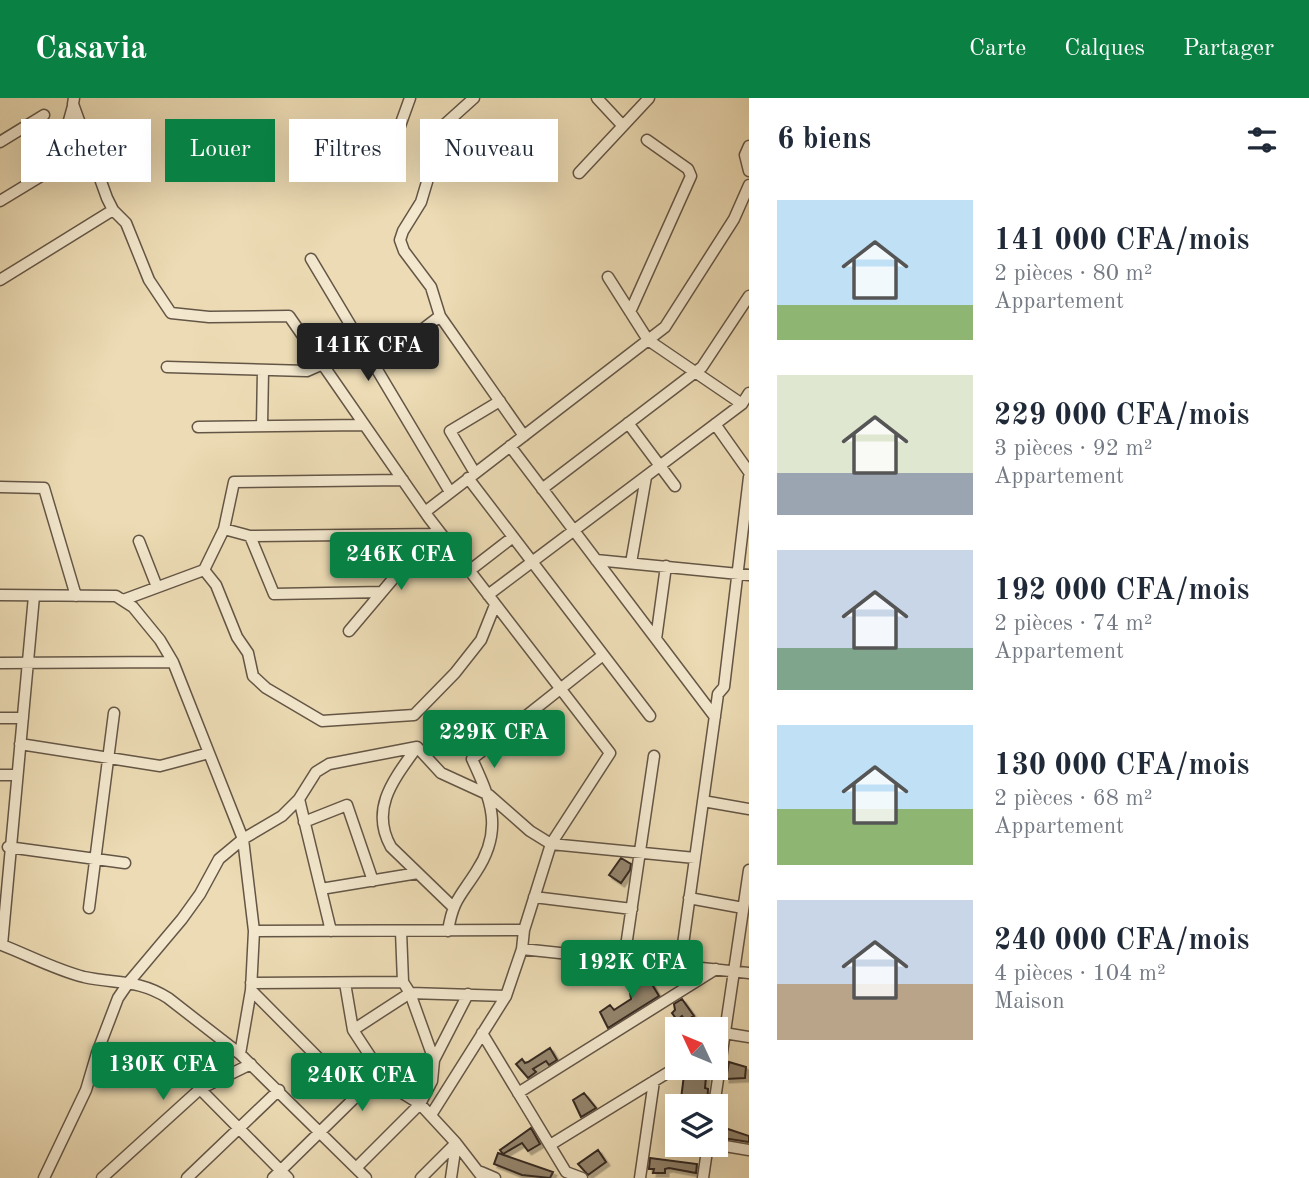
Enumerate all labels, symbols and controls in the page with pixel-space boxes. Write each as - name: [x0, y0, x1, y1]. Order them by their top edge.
- text: Casavia: [35, 33, 147, 66]
- text: Carte: [969, 37, 1026, 61]
- text: Calques: [1064, 37, 1145, 61]
- text: Partager: [1183, 37, 1274, 61]
- chip: Acheter: [21, 119, 151, 182]
- chip: Louer: [165, 119, 275, 182]
- chip: Filtres: [289, 119, 406, 182]
- chip: Nouveau: [420, 119, 558, 182]
- icon: filters: [1243, 121, 1281, 159]
- text: 6 biens: [777, 125, 871, 155]
- text: 141 000 CFA/mois: [994, 226, 1249, 256]
- icon: home: [833, 228, 917, 312]
- text: 2 pièces · 80 m²: [994, 262, 1153, 285]
- text: Appartement: [994, 290, 1124, 313]
- pin: 141K CFA: [296, 324, 440, 383]
- text: 141K CFA: [313, 334, 423, 357]
- text: 229 000 CFA/mois: [994, 401, 1249, 431]
- icon: home: [833, 403, 917, 487]
- text: 3 pièces · 92 m²: [994, 437, 1153, 460]
- text: Appartement: [994, 465, 1124, 488]
- pin: 246K CFA: [329, 532, 473, 592]
- text: 246K CFA: [346, 543, 456, 566]
- text: 192 000 CFA/mois: [994, 576, 1249, 606]
- icon: home: [833, 578, 917, 662]
- text: 2 pièces · 74 m²: [994, 612, 1153, 635]
- text: Appartement: [994, 640, 1124, 663]
- pin: 229K CFA: [422, 710, 566, 770]
- text: 229K CFA: [439, 721, 549, 744]
- text: 130 000 CFA/mois: [994, 751, 1249, 781]
- icon: home: [833, 753, 917, 837]
- text: 2 pièces · 68 m²: [994, 787, 1153, 810]
- text: Appartement: [994, 815, 1124, 838]
- text: 240 000 CFA/mois: [994, 926, 1249, 956]
- icon: home: [833, 928, 917, 1012]
- pin: 192K CFA: [560, 940, 704, 1000]
- text: 192K CFA: [577, 951, 687, 974]
- text: 4 pièces · 104 m²: [994, 962, 1166, 985]
- text: Maison: [994, 990, 1065, 1013]
- north arrow: [665, 1017, 728, 1080]
- map controls: [665, 1017, 728, 1157]
- pin: 130K CFA: [91, 1042, 235, 1102]
- text: 130K CFA: [108, 1053, 218, 1076]
- pin: 240K CFA: [290, 1054, 434, 1113]
- text: 240K CFA: [307, 1064, 417, 1087]
- button: layers: [665, 1094, 728, 1157]

